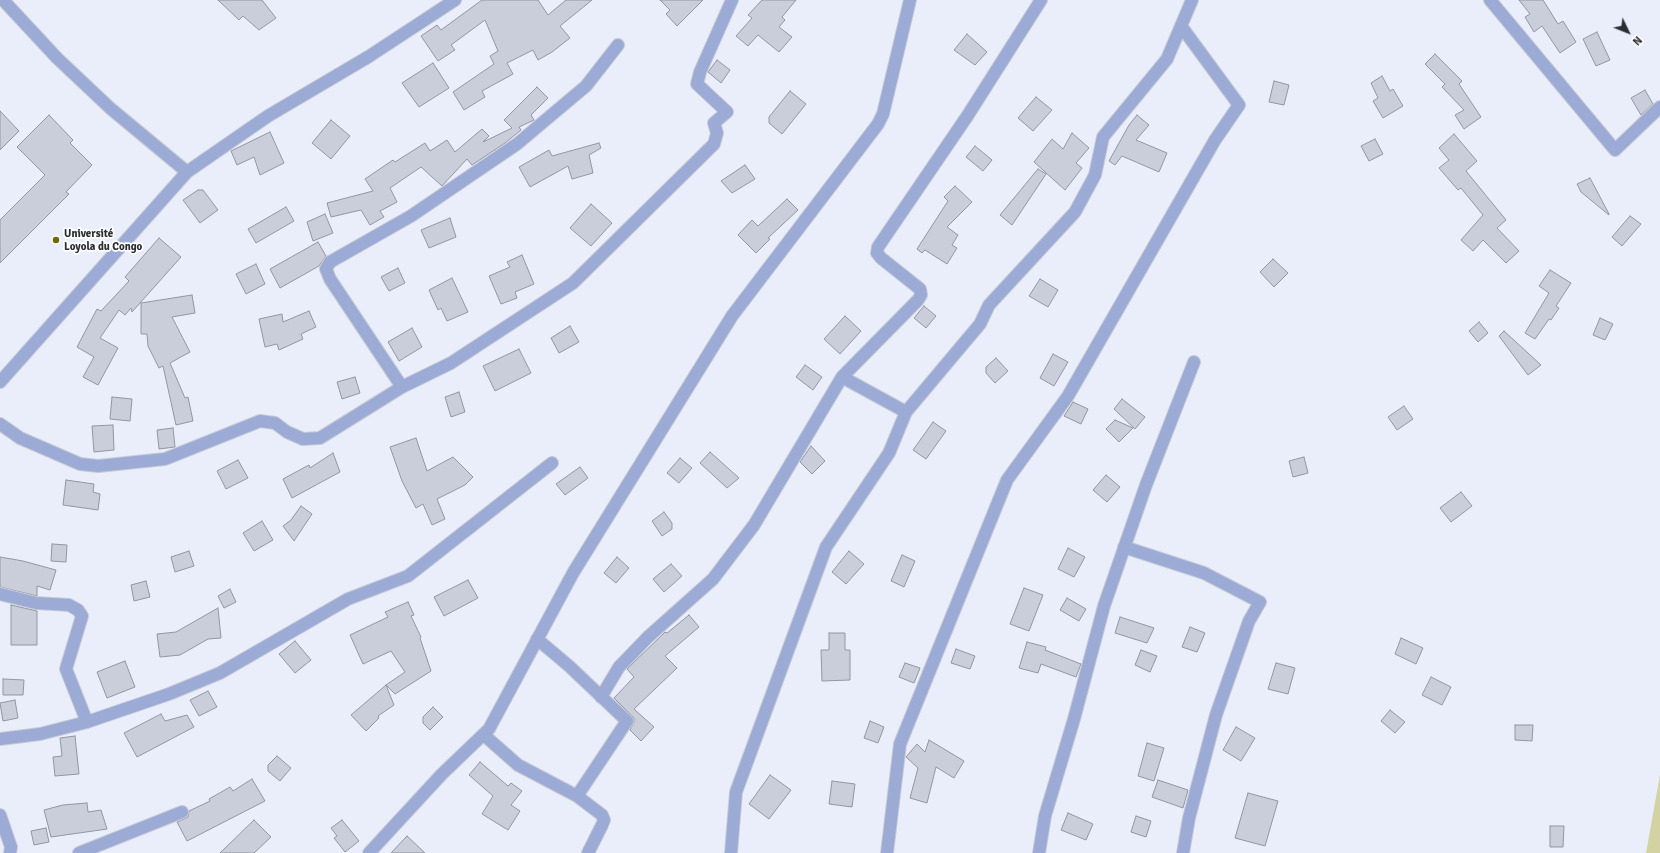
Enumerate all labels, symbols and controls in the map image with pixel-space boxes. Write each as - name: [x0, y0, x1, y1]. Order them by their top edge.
- north arrow: [1608, 12, 1648, 52]
- text: N: [1630, 33, 1645, 48]
- place label: Université Loyola du Congo: [64, 227, 142, 253]
- marker: Université Loyola du Congo: [51, 235, 61, 245]

